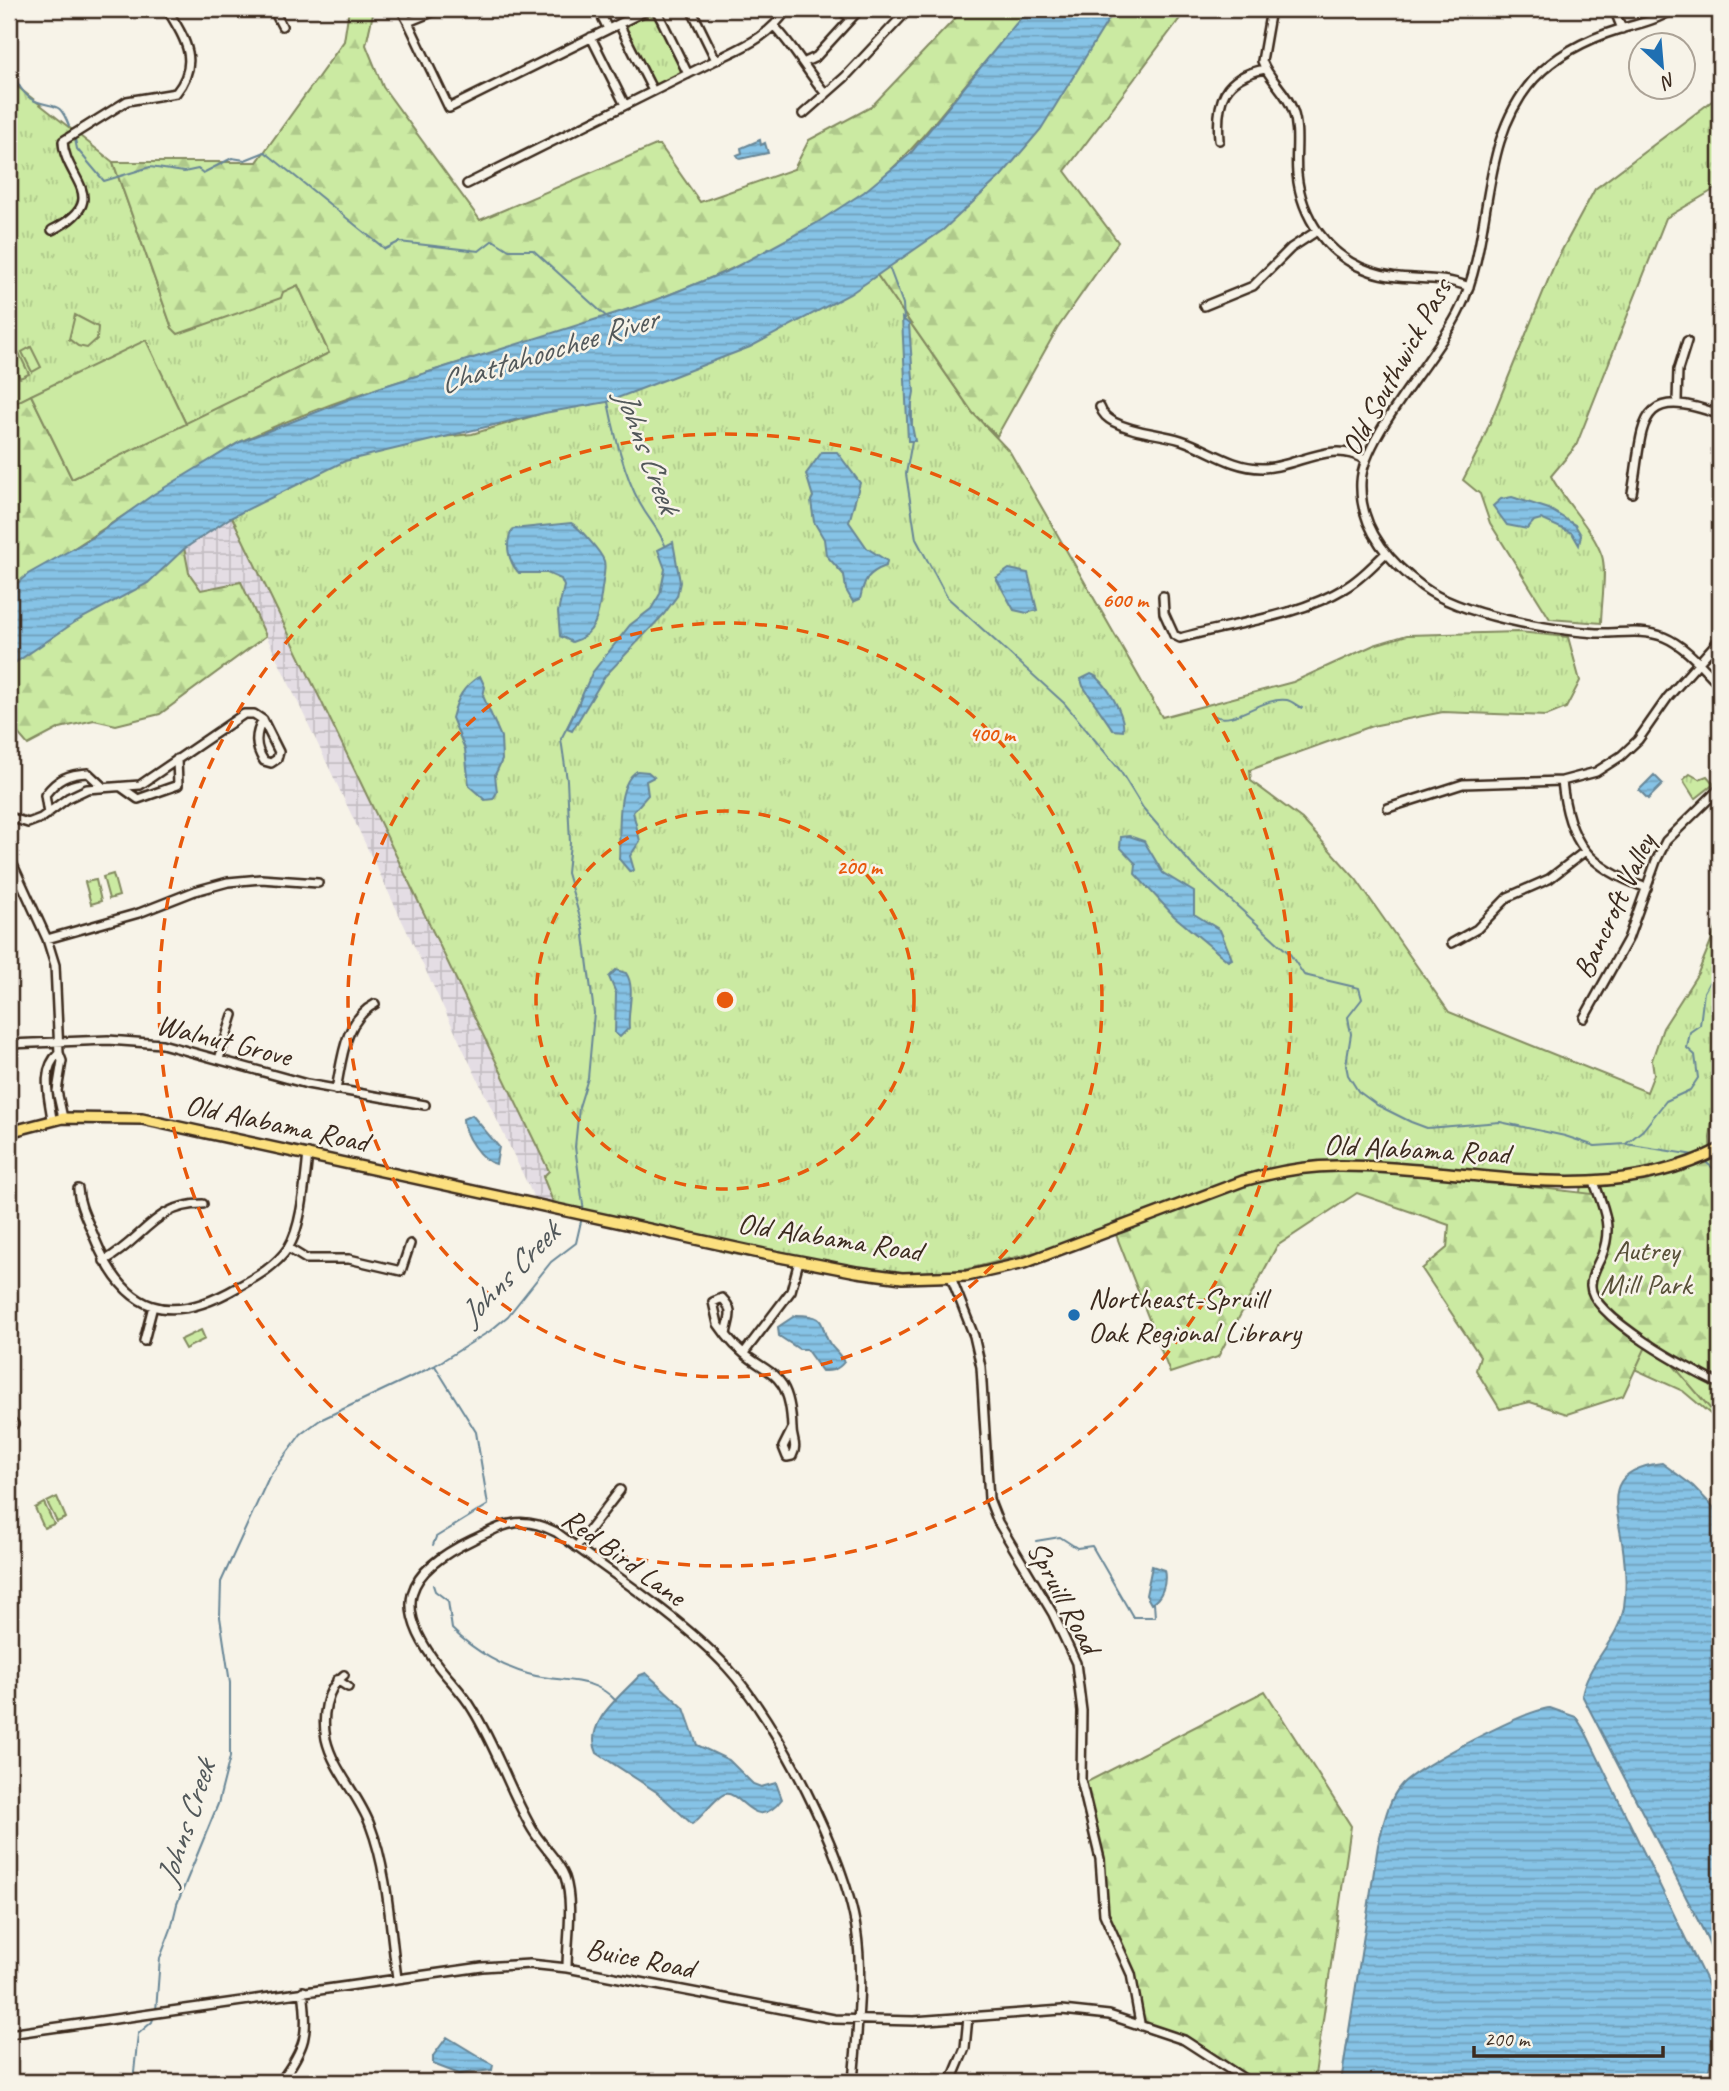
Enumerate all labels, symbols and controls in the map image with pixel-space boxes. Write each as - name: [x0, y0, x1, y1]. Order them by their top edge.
- north arrow: [1628, 32, 1698, 102]
- text: N: [1656, 67, 1680, 95]
- street label: Old Southwick Pass: [1332, 270, 1462, 462]
- water label: Chattahoochee River: [434, 297, 666, 403]
- water label: Johns Creek: [604, 381, 692, 523]
- text: 600 m: [1102, 587, 1150, 613]
- text: 400 m: [969, 721, 1017, 747]
- street label: Bancroft Valley: [1564, 825, 1665, 984]
- text: 200 m: [836, 854, 884, 880]
- centre of rings: [713, 988, 737, 1012]
- street label: Walnut Grove: [153, 1005, 297, 1076]
- street label: Old Alabama Road: [182, 1085, 376, 1162]
- street label: Old Alabama Road: [1323, 1125, 1515, 1173]
- street label: Old Alabama Road: [735, 1204, 929, 1271]
- water label: Johns Creek: [448, 1209, 572, 1336]
- park label: Autrey Mill Park: [1600, 1231, 1694, 1303]
- place label: Northeast-Spruill Oak Regional Library: [1088, 1279, 1303, 1351]
- marker: Northeast-Spruill Oak Regional Library: [1066, 1307, 1082, 1323]
- street label: Red Bird Lane: [555, 1499, 695, 1616]
- street label: Spruill Road: [1019, 1534, 1111, 1664]
- water label: Johns Creek: [145, 1751, 226, 1893]
- street label: Buice Road: [583, 1929, 701, 1988]
- scale bar: [1474, 2014, 1662, 2058]
- text: 200 m: [1484, 2026, 1531, 2052]

